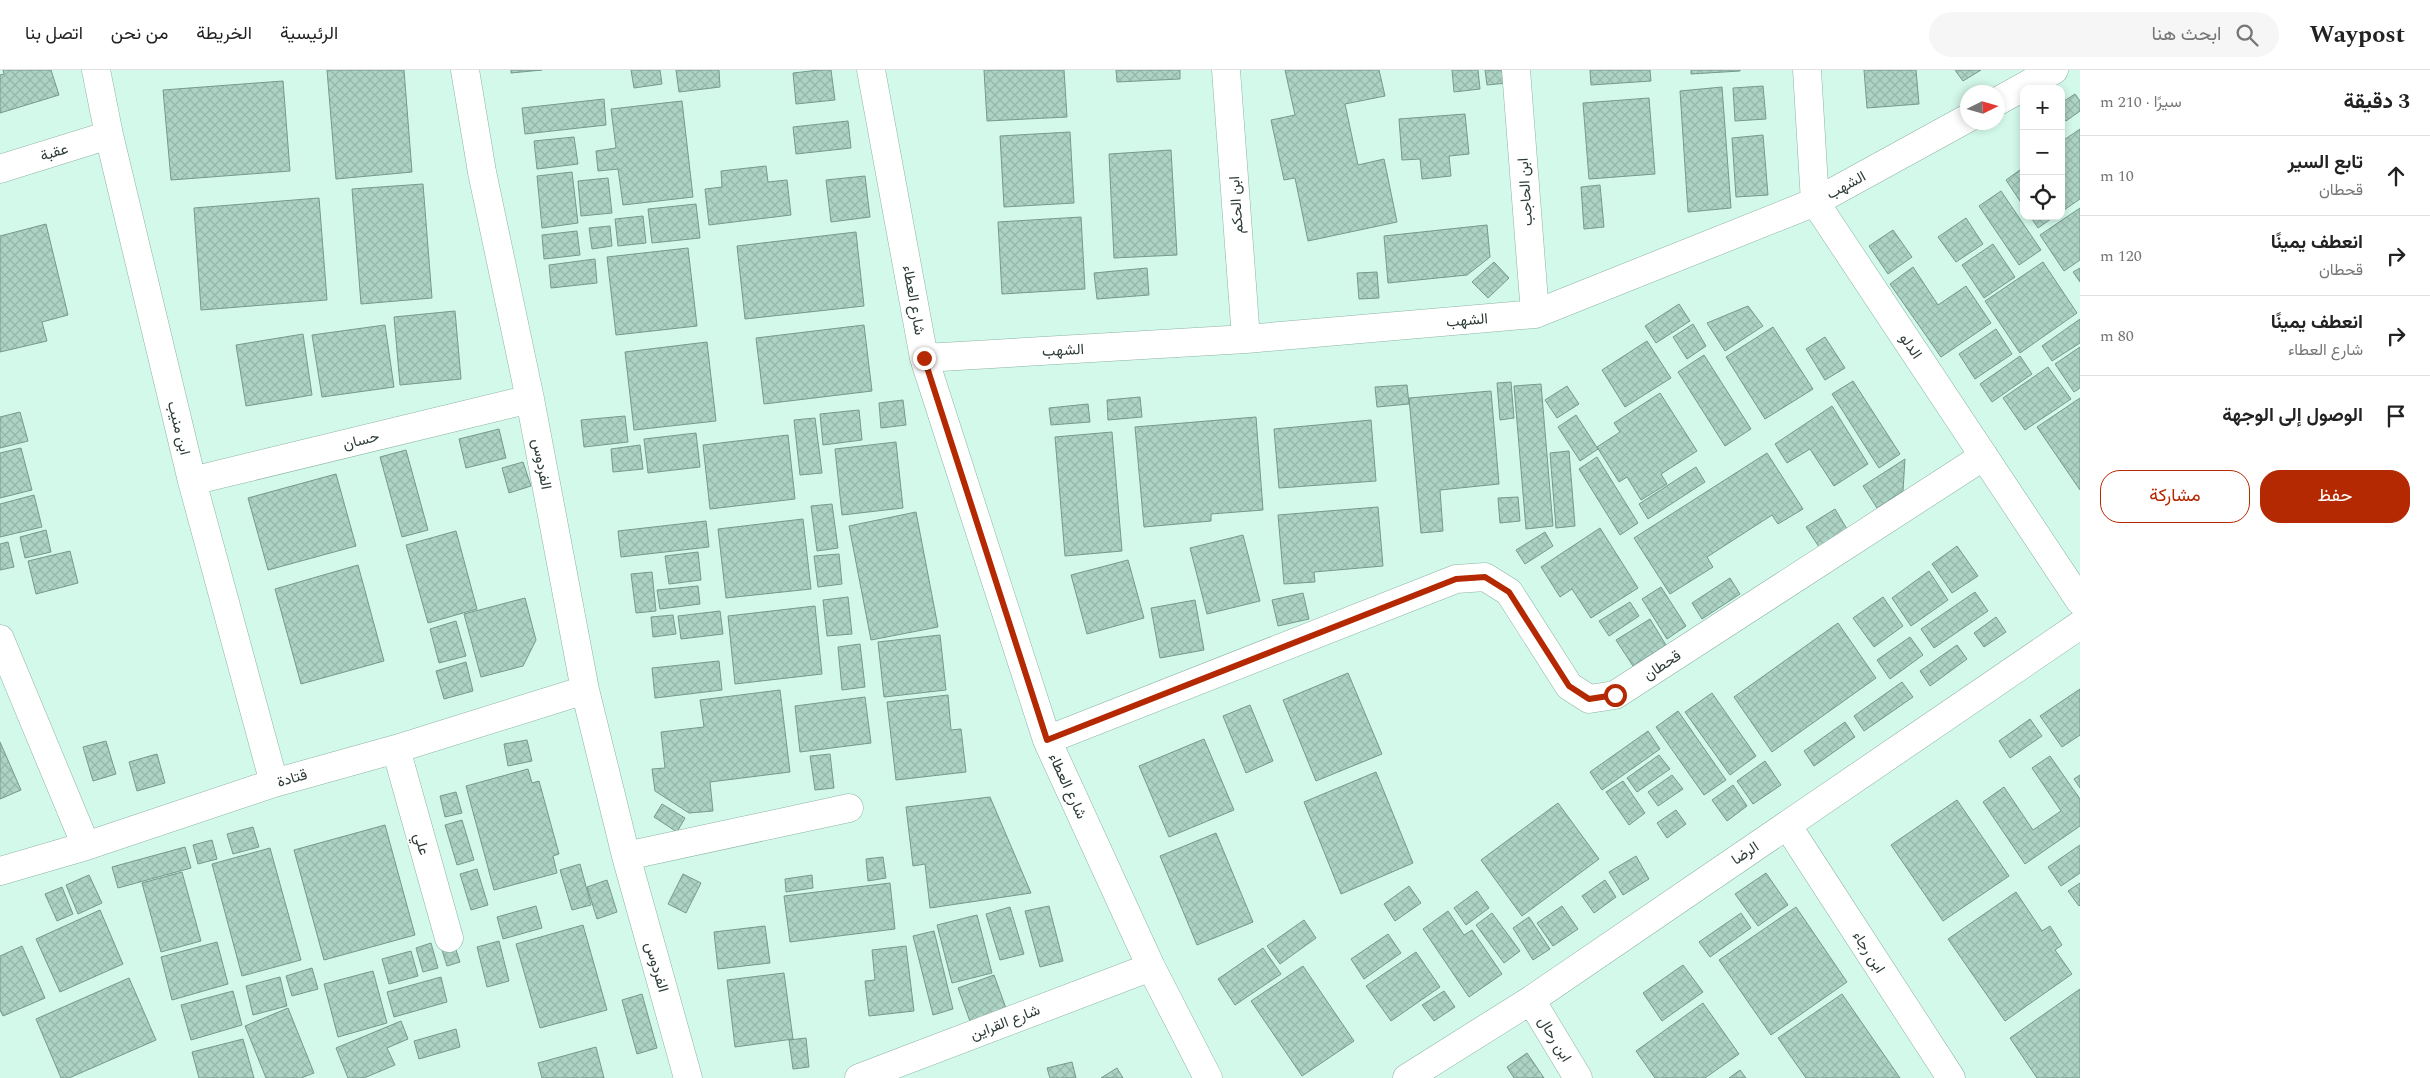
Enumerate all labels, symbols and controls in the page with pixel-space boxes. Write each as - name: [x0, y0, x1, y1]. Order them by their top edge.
- search box: [1929, 12, 2279, 57]
- text: Waypost: [2309, 17, 2405, 53]
- text: اتصل بنا: [25, 20, 83, 47]
- text: من نحن: [111, 20, 168, 47]
- text: الخريطة: [196, 20, 252, 47]
- text: الرئيسية: [280, 20, 338, 47]
- text: ابحث هنا: [2152, 20, 2221, 49]
- icon: search: [2233, 21, 2261, 49]
- north arrow: [1960, 85, 2005, 130]
- map controls: [2020, 85, 2065, 220]
- button: +: [2020, 85, 2065, 130]
- text: 3 دقيقة: [2343, 86, 2410, 118]
- text: سيرًا · 210 m: [2100, 90, 2182, 114]
- button: −: [2020, 130, 2065, 175]
- street label: عقبة: [37, 137, 71, 168]
- text: تابع السير: [2287, 148, 2363, 177]
- street label: ابن الحاجب: [1512, 157, 1539, 227]
- icon: ahead: [2382, 162, 2410, 190]
- text: 10 m: [2100, 164, 2134, 188]
- street label: الشهب: [1822, 165, 1870, 206]
- street label: ابن الحكم: [1223, 175, 1250, 235]
- button: locate: [2020, 175, 2065, 220]
- text: قحطان: [2319, 178, 2363, 202]
- text: انعطف يمينًا: [2271, 228, 2363, 257]
- icon: right: [2382, 242, 2410, 270]
- text: 120 m: [2100, 244, 2142, 268]
- text: قحطان: [2319, 258, 2363, 282]
- street label: شارع العطاء: [896, 263, 931, 337]
- street label: الشهب: [1445, 307, 1489, 334]
- text: انعطف يمينًا: [2271, 308, 2363, 337]
- icon: right: [2382, 322, 2410, 350]
- text: 80 m: [2100, 324, 2134, 348]
- street label: الدلو: [1894, 329, 1928, 364]
- street label: الشهب: [1042, 338, 1085, 363]
- text: شارع العطاء: [2288, 338, 2363, 362]
- route end: [913, 347, 936, 370]
- street label: ابن منيب: [161, 399, 196, 458]
- text: الوصول إلى الوجهة: [2222, 401, 2363, 430]
- icon: arrive: [2382, 402, 2410, 430]
- street label: حسان: [340, 425, 382, 456]
- street label: الفردوس: [525, 437, 558, 492]
- button: مشاركة: [2100, 470, 2250, 523]
- button: حفظ: [2260, 470, 2410, 523]
- street label: قحطان: [1639, 644, 1686, 686]
- route start: [1604, 684, 1627, 707]
- street label: شارع العطاء: [1042, 749, 1093, 823]
- street label: قتادة: [274, 763, 310, 794]
- street label: علي: [406, 830, 436, 858]
- street label: الرضا: [1727, 836, 1764, 871]
- street label: ابن رجاء: [1846, 927, 1891, 978]
- street label: الفردوس: [638, 939, 675, 995]
- street label: شارع القراين: [967, 999, 1044, 1046]
- street label: ابن رحال: [1532, 1012, 1577, 1067]

